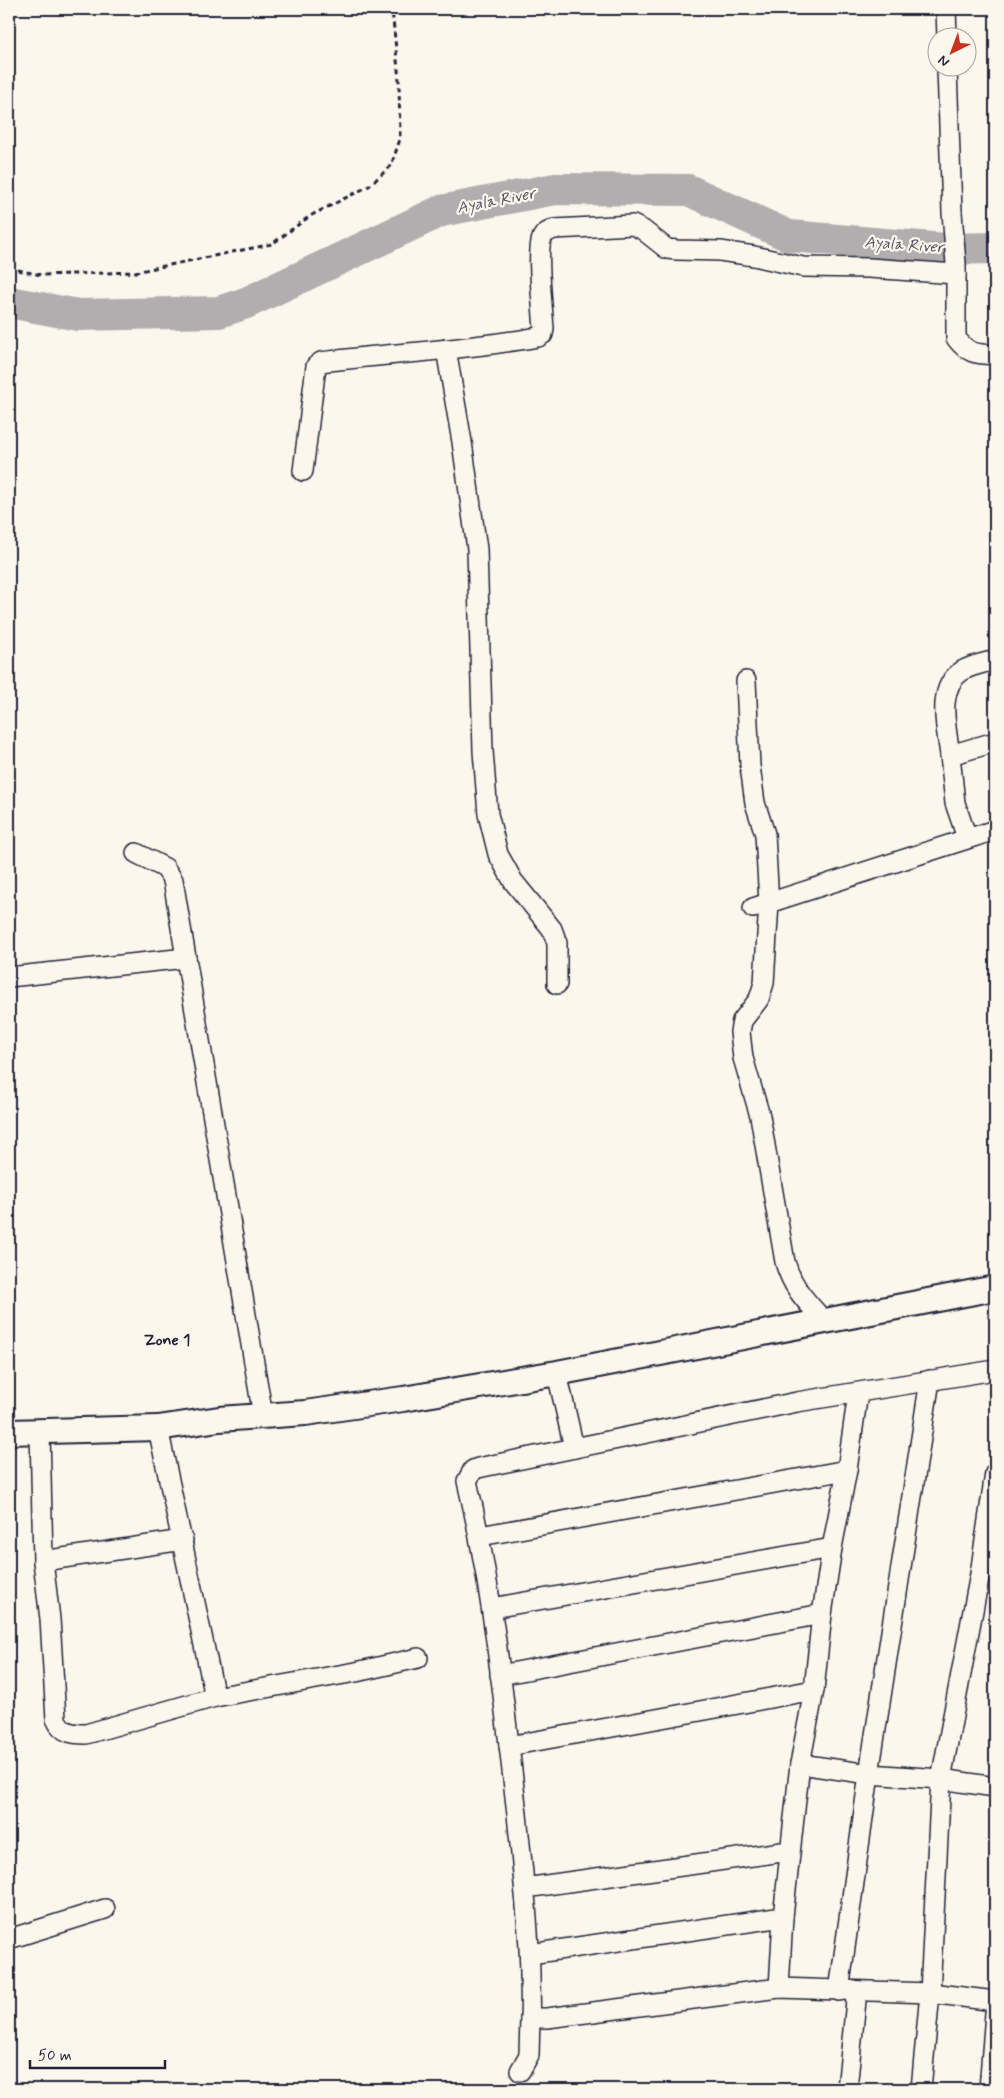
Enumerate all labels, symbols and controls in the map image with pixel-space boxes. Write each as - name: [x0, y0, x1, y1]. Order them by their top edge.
- north arrow: [926, 28, 976, 78]
- text: N: [934, 51, 953, 71]
- water label: Ayala River: [455, 183, 539, 219]
- water label: Ayala River: [864, 232, 947, 258]
- district label: Zone 1: [144, 1330, 190, 1351]
- scale bar: [30, 2038, 165, 2070]
- text: 50 m: [38, 2046, 72, 2066]

